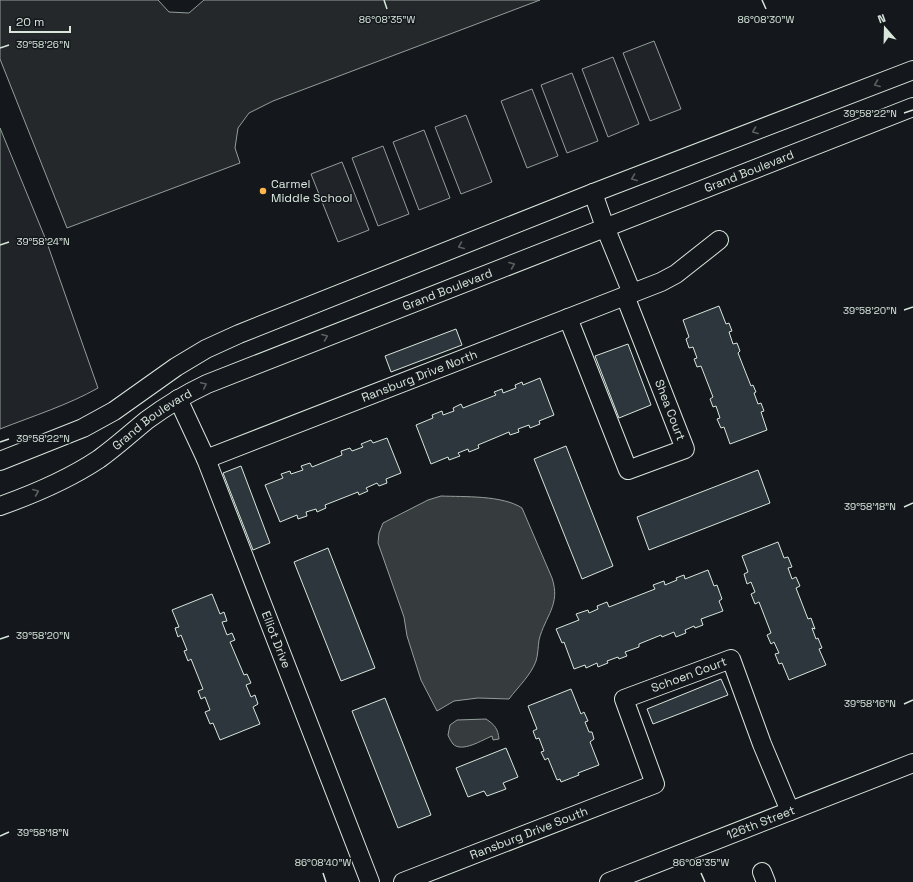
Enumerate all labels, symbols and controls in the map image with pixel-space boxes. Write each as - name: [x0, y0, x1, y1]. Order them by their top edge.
- scale bar: [10, 8, 70, 34]
- north arrow: [865, 8, 905, 48]
- text: N: [876, 11, 887, 26]
- text: 86°08'35"W: [359, 13, 415, 26]
- text: 86°08'30"W: [738, 13, 795, 26]
- text: 20 m: [16, 14, 44, 30]
- text: 39°58'26"N: [16, 38, 70, 51]
- one-way arrow: [873, 79, 880, 87]
- text: 39°58'22"N: [843, 107, 897, 120]
- one-way arrow: [752, 126, 759, 134]
- street label: Grand Boulevard: [702, 147, 796, 196]
- one-way arrow: [631, 173, 638, 181]
- place label: Carmel Middle School: [271, 176, 353, 206]
- marker: Carmel Middle School: [258, 186, 268, 196]
- text: 39°58'24"N: [16, 235, 70, 248]
- one-way arrow: [458, 242, 465, 250]
- one-way arrow: [507, 262, 515, 270]
- street label: Grand Boulevard: [400, 265, 495, 314]
- text: 39°58'20"N: [843, 304, 897, 317]
- one-way arrow: [322, 334, 329, 342]
- street label: Ransburg Drive North: [359, 346, 480, 406]
- street label: Shea Court: [651, 377, 689, 443]
- one-way arrow: [200, 382, 208, 390]
- street label: Grand Boulevard: [109, 385, 195, 454]
- text: 39°58'22"N: [16, 432, 70, 445]
- one-way arrow: [32, 489, 40, 497]
- text: 39°58'18"N: [844, 500, 896, 513]
- street label: Elliot Drive: [258, 609, 294, 671]
- text: 39°58'20"N: [16, 629, 70, 642]
- street label: Schoen Court: [649, 653, 729, 696]
- text: 39°58'16"N: [844, 697, 896, 710]
- street label: 126th Street: [724, 802, 797, 843]
- street label: Ransburg Drive South: [468, 803, 590, 863]
- text: 39°58'18"N: [17, 826, 69, 839]
- text: 86°08'40"W: [295, 856, 352, 869]
- text: 86°08'35"W: [673, 856, 729, 869]

